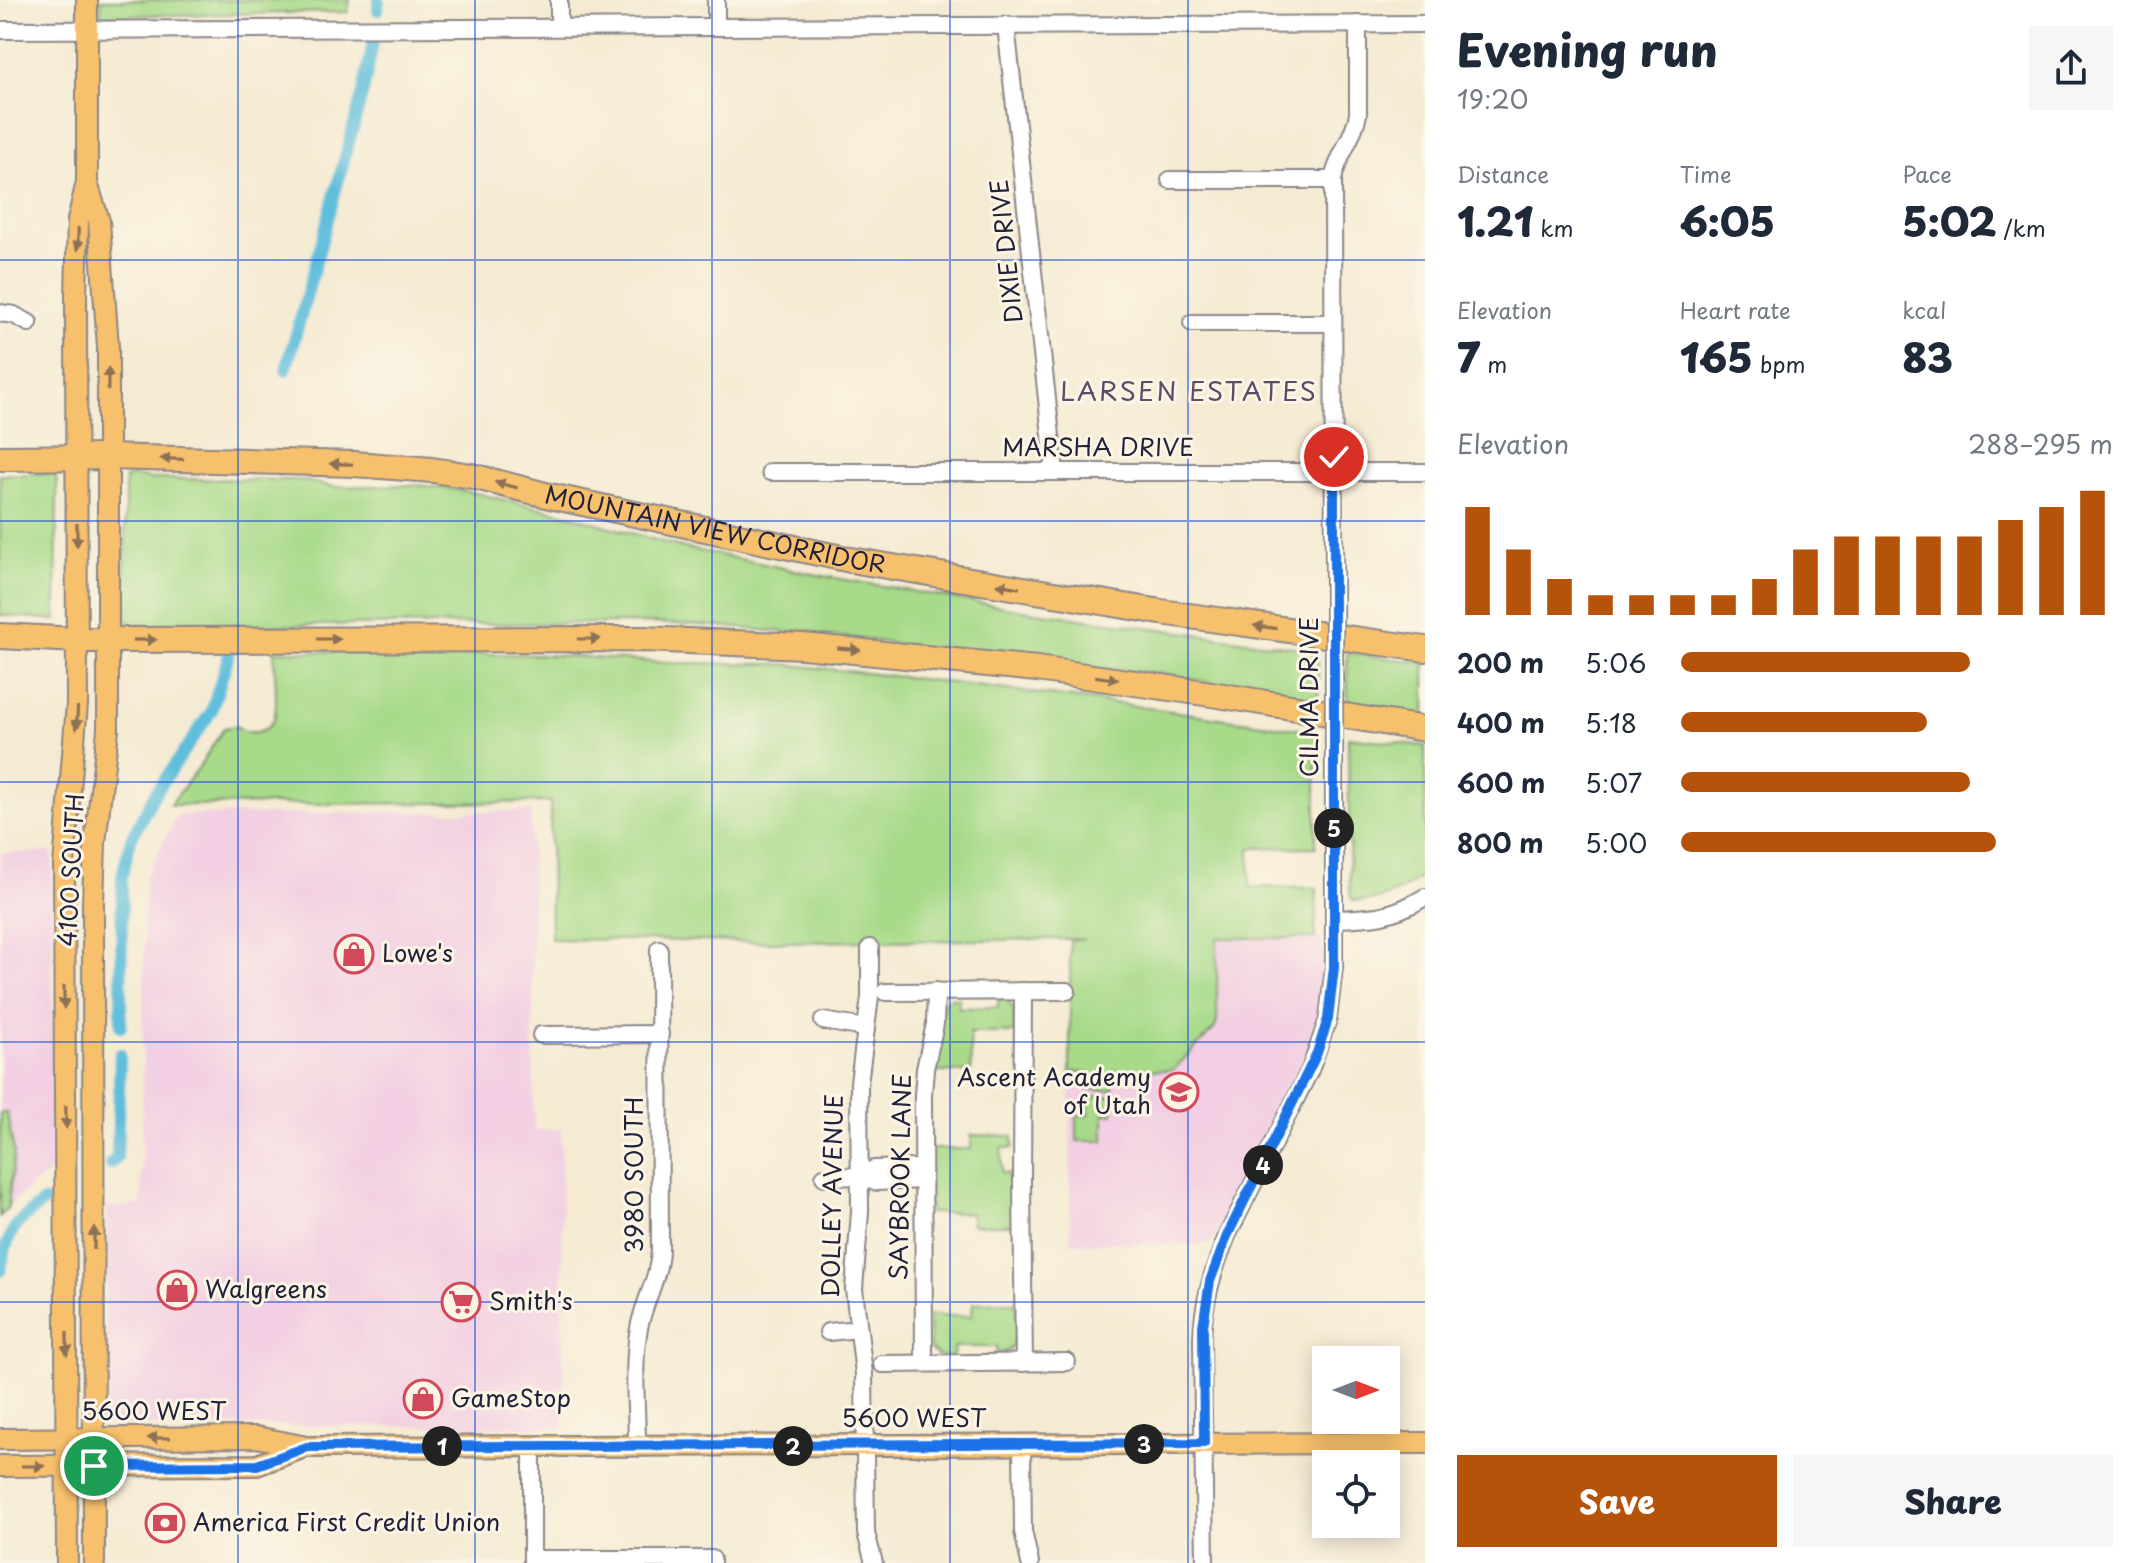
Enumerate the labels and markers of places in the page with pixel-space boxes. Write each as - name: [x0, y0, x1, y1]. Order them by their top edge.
- pin: [1300, 423, 1368, 491]
- pin: 5: [1314, 808, 1354, 848]
- shop icon: Lowe's: [333, 933, 375, 975]
- place label: Lowe's: [382, 934, 453, 970]
- place label: Ascent Academy of Utah: [957, 1058, 1151, 1122]
- school or university icon: Ascent Academy of Utah: [1158, 1071, 1200, 1113]
- pin: 4: [1243, 1145, 1283, 1185]
- shop icon: Walgreens: [156, 1269, 198, 1311]
- place label: Walgreens: [205, 1270, 327, 1306]
- supermarket icon: Smith's: [440, 1281, 482, 1323]
- place label: Smith's: [489, 1282, 573, 1318]
- shop icon: GameStop: [402, 1378, 444, 1420]
- place label: GameStop: [451, 1379, 571, 1415]
- pin: 3: [1124, 1424, 1164, 1464]
- pin: 1: [422, 1426, 462, 1466]
- pin: 2: [773, 1426, 813, 1466]
- pin: [60, 1432, 128, 1500]
- bank icon: America First Credit Union: [144, 1502, 186, 1544]
- place label: America First Credit Union: [193, 1503, 500, 1539]

